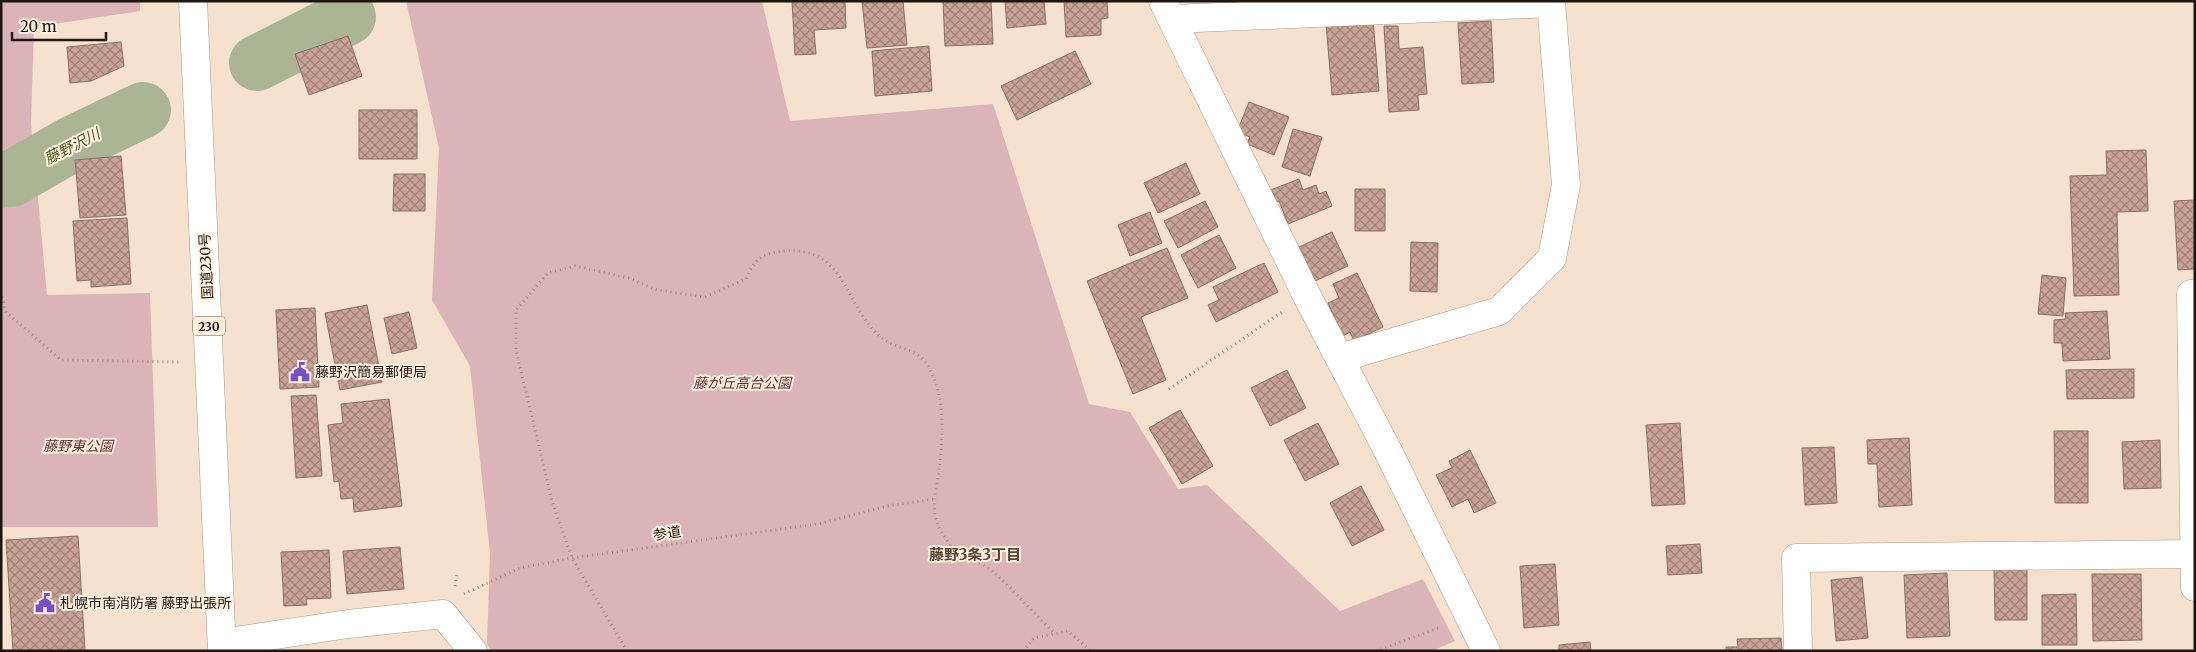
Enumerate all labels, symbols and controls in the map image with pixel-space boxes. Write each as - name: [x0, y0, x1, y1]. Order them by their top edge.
- scale bar: [12, 10, 106, 42]
- text: 20 m: [20, 17, 57, 36]
- water label: 藤野沢川: [41, 123, 105, 168]
- street label: 国道230号: [195, 232, 217, 300]
- road number: 230: [193, 316, 225, 336]
- public building icon: 藤野沢簡易郵便局: [289, 361, 311, 383]
- place label: 藤野沢簡易郵便局: [315, 363, 427, 381]
- park label: 藤が丘高台公園: [693, 374, 793, 392]
- park label: 藤野東公園: [43, 437, 115, 455]
- street label: 参道: [652, 522, 682, 544]
- district label: 藤野3条3丁目: [929, 545, 1021, 564]
- public building icon: 札幌市南消防署 藤野出張所: [34, 592, 56, 614]
- place label: 札幌市南消防署 藤野出張所: [60, 594, 231, 612]

